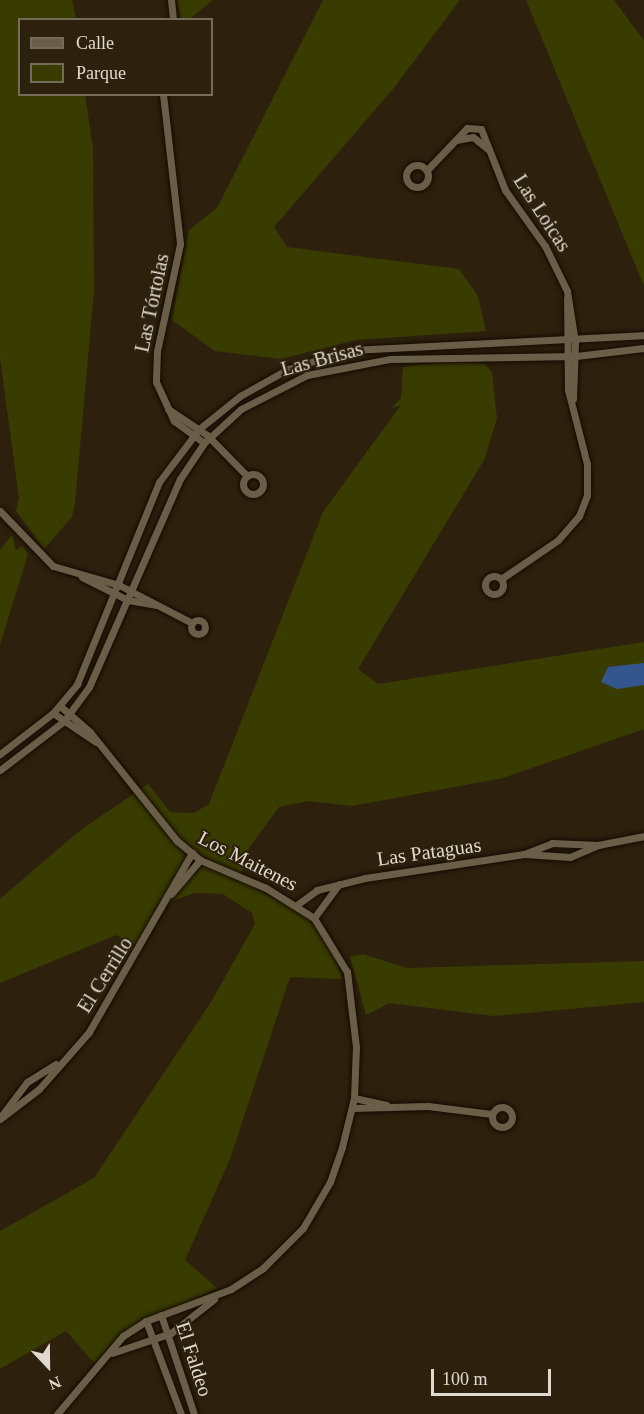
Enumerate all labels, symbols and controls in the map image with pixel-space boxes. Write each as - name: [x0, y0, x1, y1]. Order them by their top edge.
- legend: [18, 18, 213, 96]
- text: Calle: [76, 33, 114, 53]
- text: Parque: [76, 63, 126, 83]
- street label: Las Loicas: [508, 170, 576, 256]
- street label: Las Tórtolas: [130, 251, 174, 355]
- street label: Las Brisas: [278, 337, 366, 381]
- street label: Los Maitenes: [194, 826, 302, 896]
- street label: Las Pataguas: [375, 833, 483, 871]
- street label: El Cerrillo: [72, 933, 138, 1017]
- street label: El Faldeo: [171, 1319, 217, 1399]
- north arrow: [18, 1336, 78, 1396]
- scale bar: [434, 1357, 554, 1395]
- text: 100 m: [442, 1369, 488, 1389]
- text: N: [46, 1373, 63, 1393]

